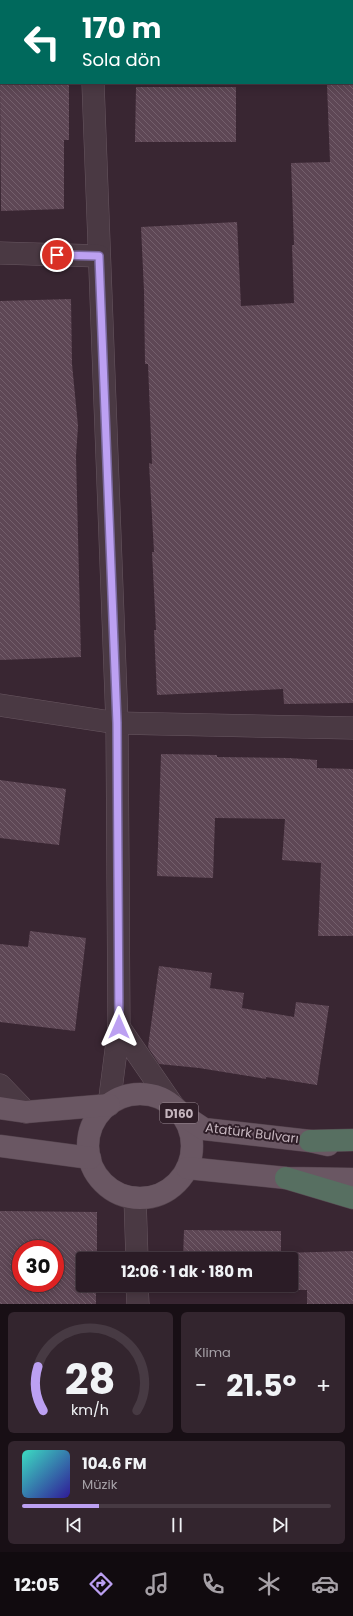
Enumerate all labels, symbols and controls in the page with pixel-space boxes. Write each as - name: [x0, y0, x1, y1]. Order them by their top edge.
- text: 170 m: [82, 9, 161, 48]
- icon: left: [16, 16, 68, 68]
- text: Sola dön: [82, 47, 161, 72]
- pin: [40, 238, 74, 272]
- icon: arrive: [46, 244, 68, 266]
- position arrow: [98, 1006, 140, 1048]
- road number: D160: [160, 1103, 198, 1123]
- street label: Atatürk Bulvarı: [204, 1118, 300, 1148]
- speed limit sign: 30: [12, 1240, 64, 1292]
- text: 12:06 · 1 dk · 180 m: [121, 1261, 253, 1282]
- text: Klima: [195, 1343, 231, 1362]
- text: 28: [65, 1349, 116, 1408]
- text: 21.5°: [226, 1364, 296, 1407]
- text: −: [195, 1370, 207, 1401]
- text: +: [316, 1370, 331, 1401]
- text: km/h: [71, 1399, 109, 1419]
- text: 104.6 FM: [82, 1453, 147, 1474]
- text: Müzik: [82, 1475, 117, 1494]
- icon: previous: [63, 1514, 85, 1536]
- icon: pause: [166, 1514, 188, 1536]
- icon: next: [269, 1514, 291, 1536]
- icon: directions: [87, 1570, 115, 1598]
- icon: music: [143, 1570, 171, 1598]
- icon: phone: [199, 1570, 227, 1598]
- icon: climate: [255, 1570, 283, 1598]
- icon: car: [311, 1570, 339, 1598]
- text: 12:05: [14, 1572, 60, 1597]

